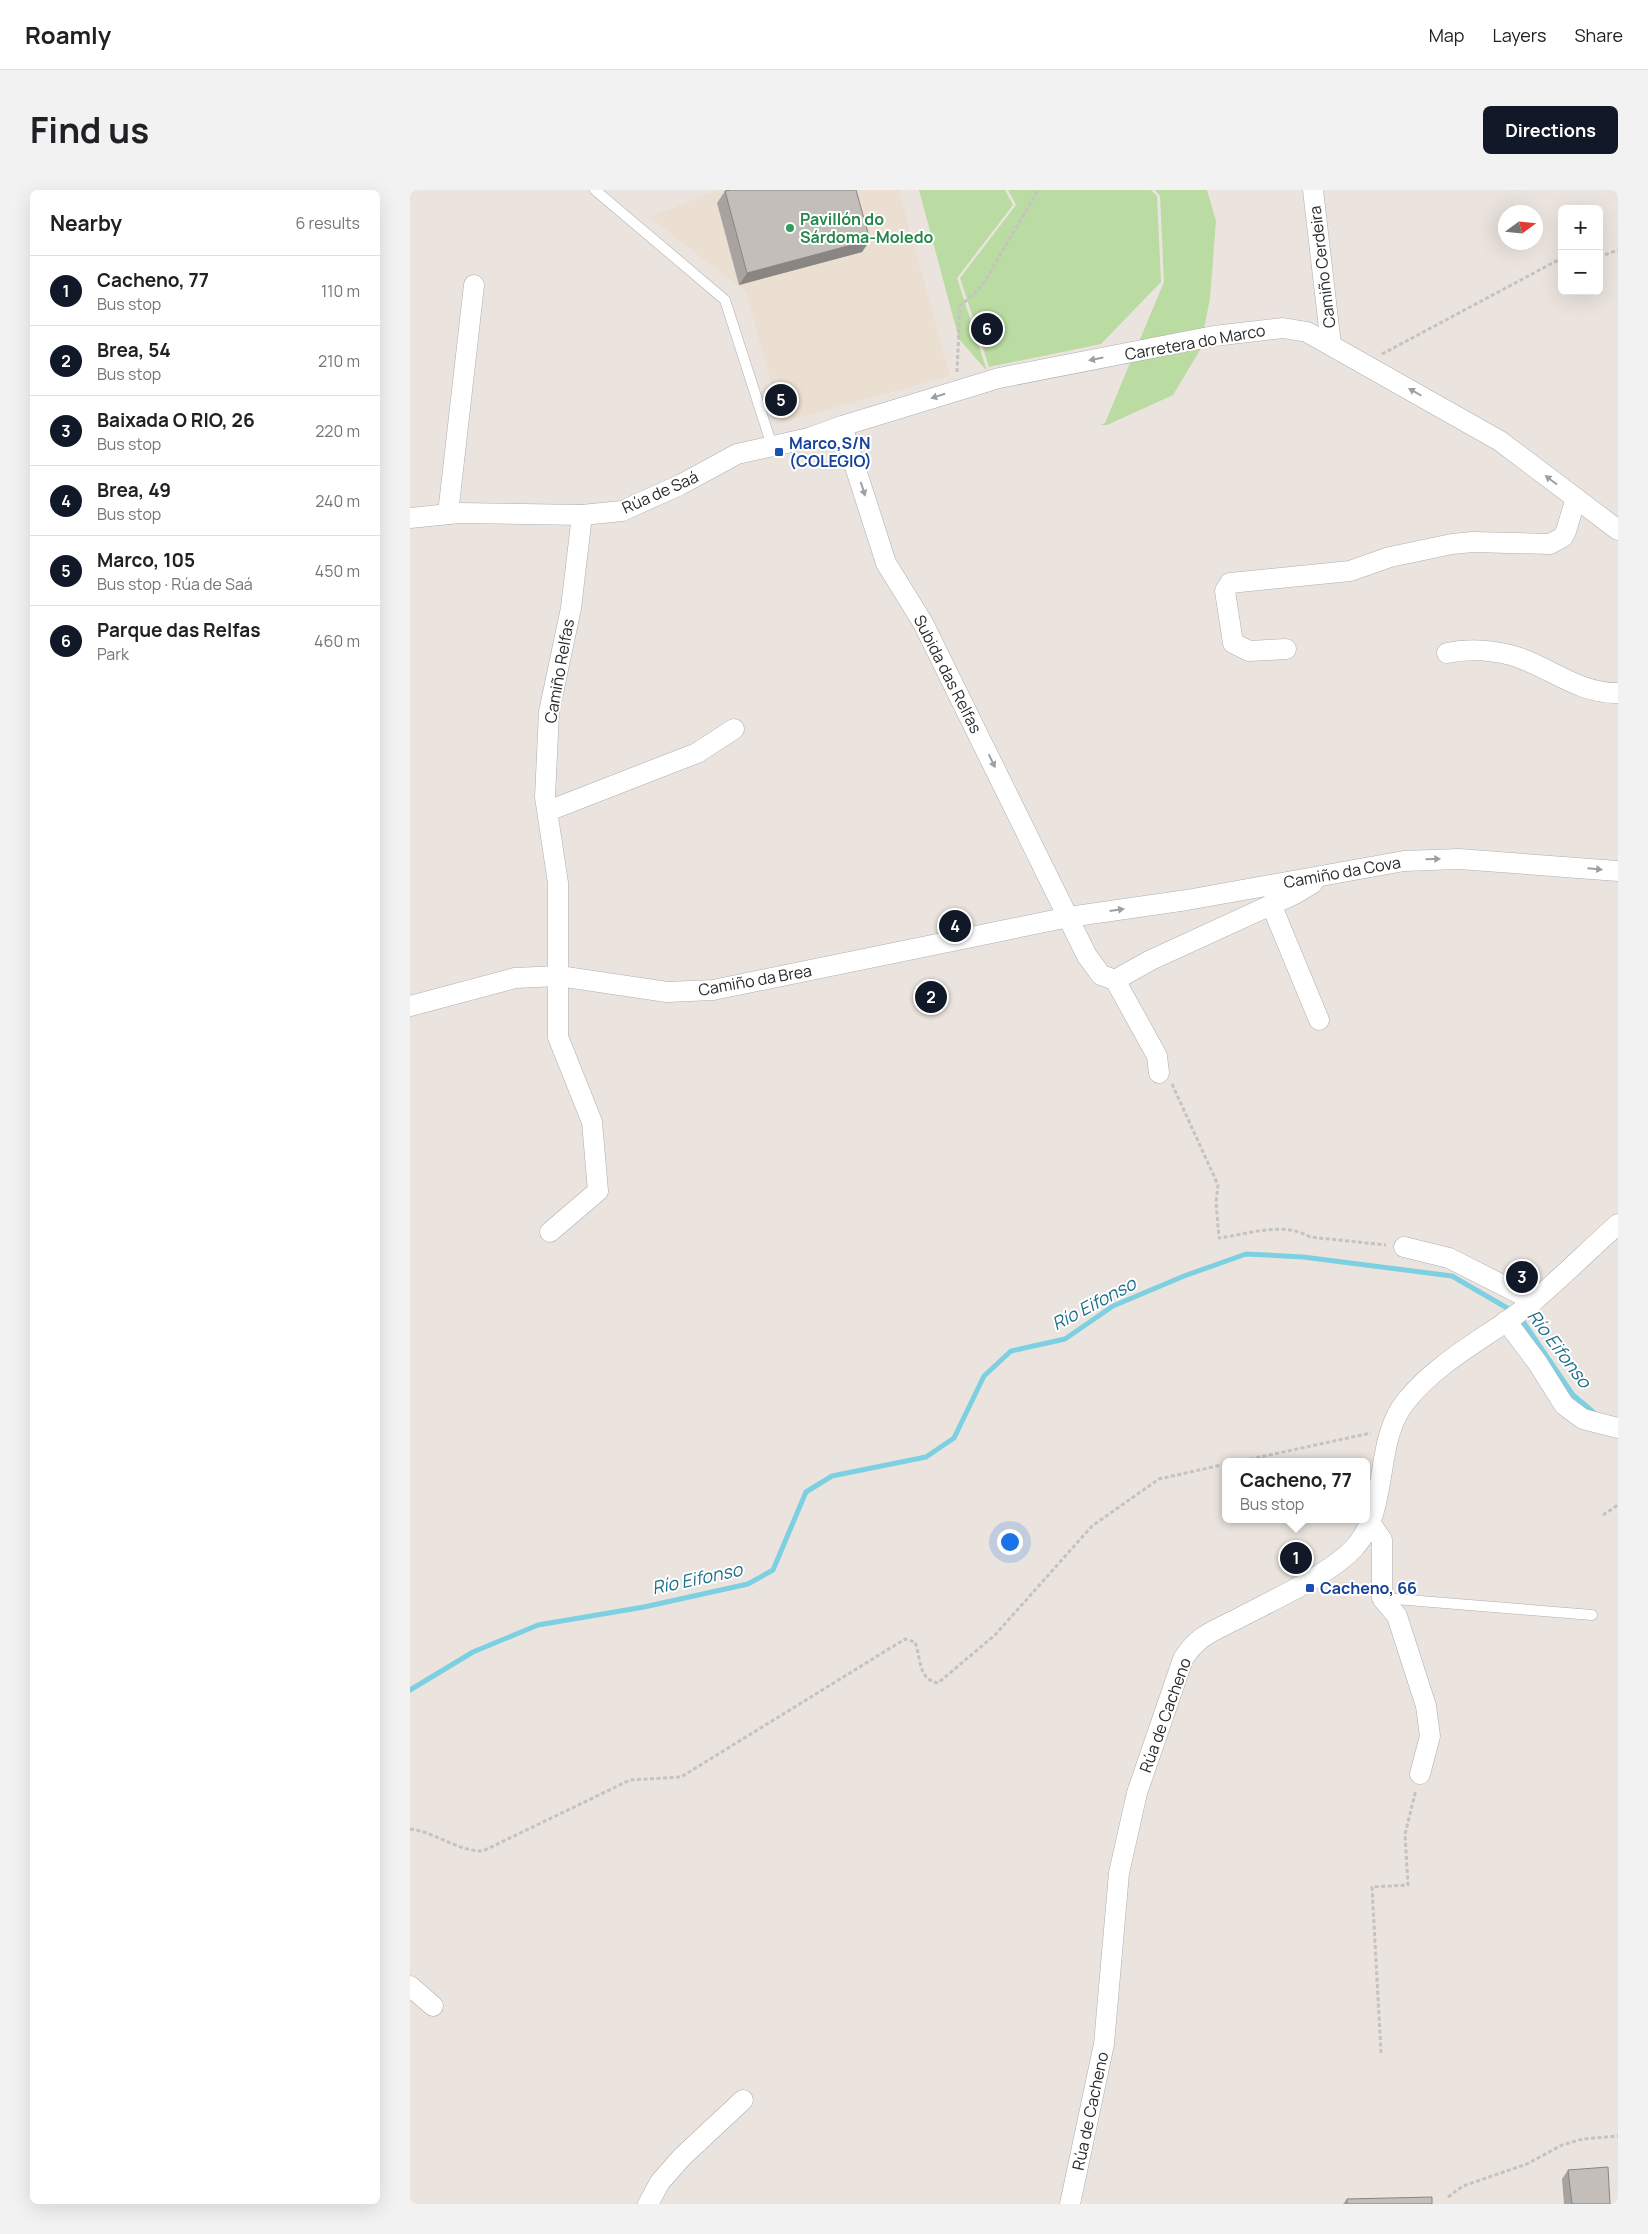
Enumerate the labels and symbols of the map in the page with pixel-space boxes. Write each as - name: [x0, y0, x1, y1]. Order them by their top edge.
- street label: Camiño Cerdeira: [1304, 205, 1340, 329]
- north arrow: [1498, 205, 1543, 250]
- place label: Pavillón do Sárdoma-Moledo: [800, 208, 934, 248]
- marker: Pavillón do Sárdoma-Moledo: [784, 222, 796, 234]
- pin: 6: [971, 310, 1003, 348]
- street label: Carretera do Marco: [1123, 319, 1267, 365]
- one-way arrow: [1089, 355, 1104, 363]
- pin: 5: [765, 381, 797, 419]
- one-way arrow: [1408, 388, 1421, 397]
- one-way arrow: [931, 393, 946, 401]
- place label: Marco,S/N (COLEGIO): [789, 432, 872, 472]
- marker: Marco,S/N (COLEGIO): [773, 446, 785, 458]
- street label: Rúa de Saá: [618, 465, 702, 519]
- one-way arrow: [1545, 474, 1558, 485]
- one-way arrow: [859, 481, 867, 496]
- street label: Subida das Relfas: [909, 611, 987, 737]
- street label: Camiño Relfas: [539, 617, 579, 725]
- one-way arrow: [988, 754, 996, 768]
- street label: Camiño da Cova: [1282, 851, 1402, 893]
- one-way arrow: [1425, 855, 1441, 863]
- one-way arrow: [1587, 866, 1603, 874]
- one-way arrow: [1109, 906, 1125, 914]
- pin: 4: [939, 907, 971, 945]
- street label: Camiño da Brea: [697, 959, 813, 1001]
- pin: 2: [915, 978, 947, 1016]
- pin: 3: [1506, 1258, 1538, 1296]
- water label: Río Eifonso: [1047, 1270, 1141, 1335]
- water label: Río Eifonso: [1523, 1305, 1598, 1393]
- your location: [997, 1529, 1023, 1555]
- pin: 1: [1280, 1539, 1312, 1577]
- water label: Río Eifonso: [649, 1556, 745, 1599]
- place label: Cacheno, 66: [1320, 1577, 1417, 1599]
- marker: Cacheno, 66: [1304, 1582, 1316, 1594]
- street label: Rúa de Cacheno: [1134, 1655, 1196, 1775]
- street label: Rúa de Cacheno: [1067, 2050, 1113, 2172]

